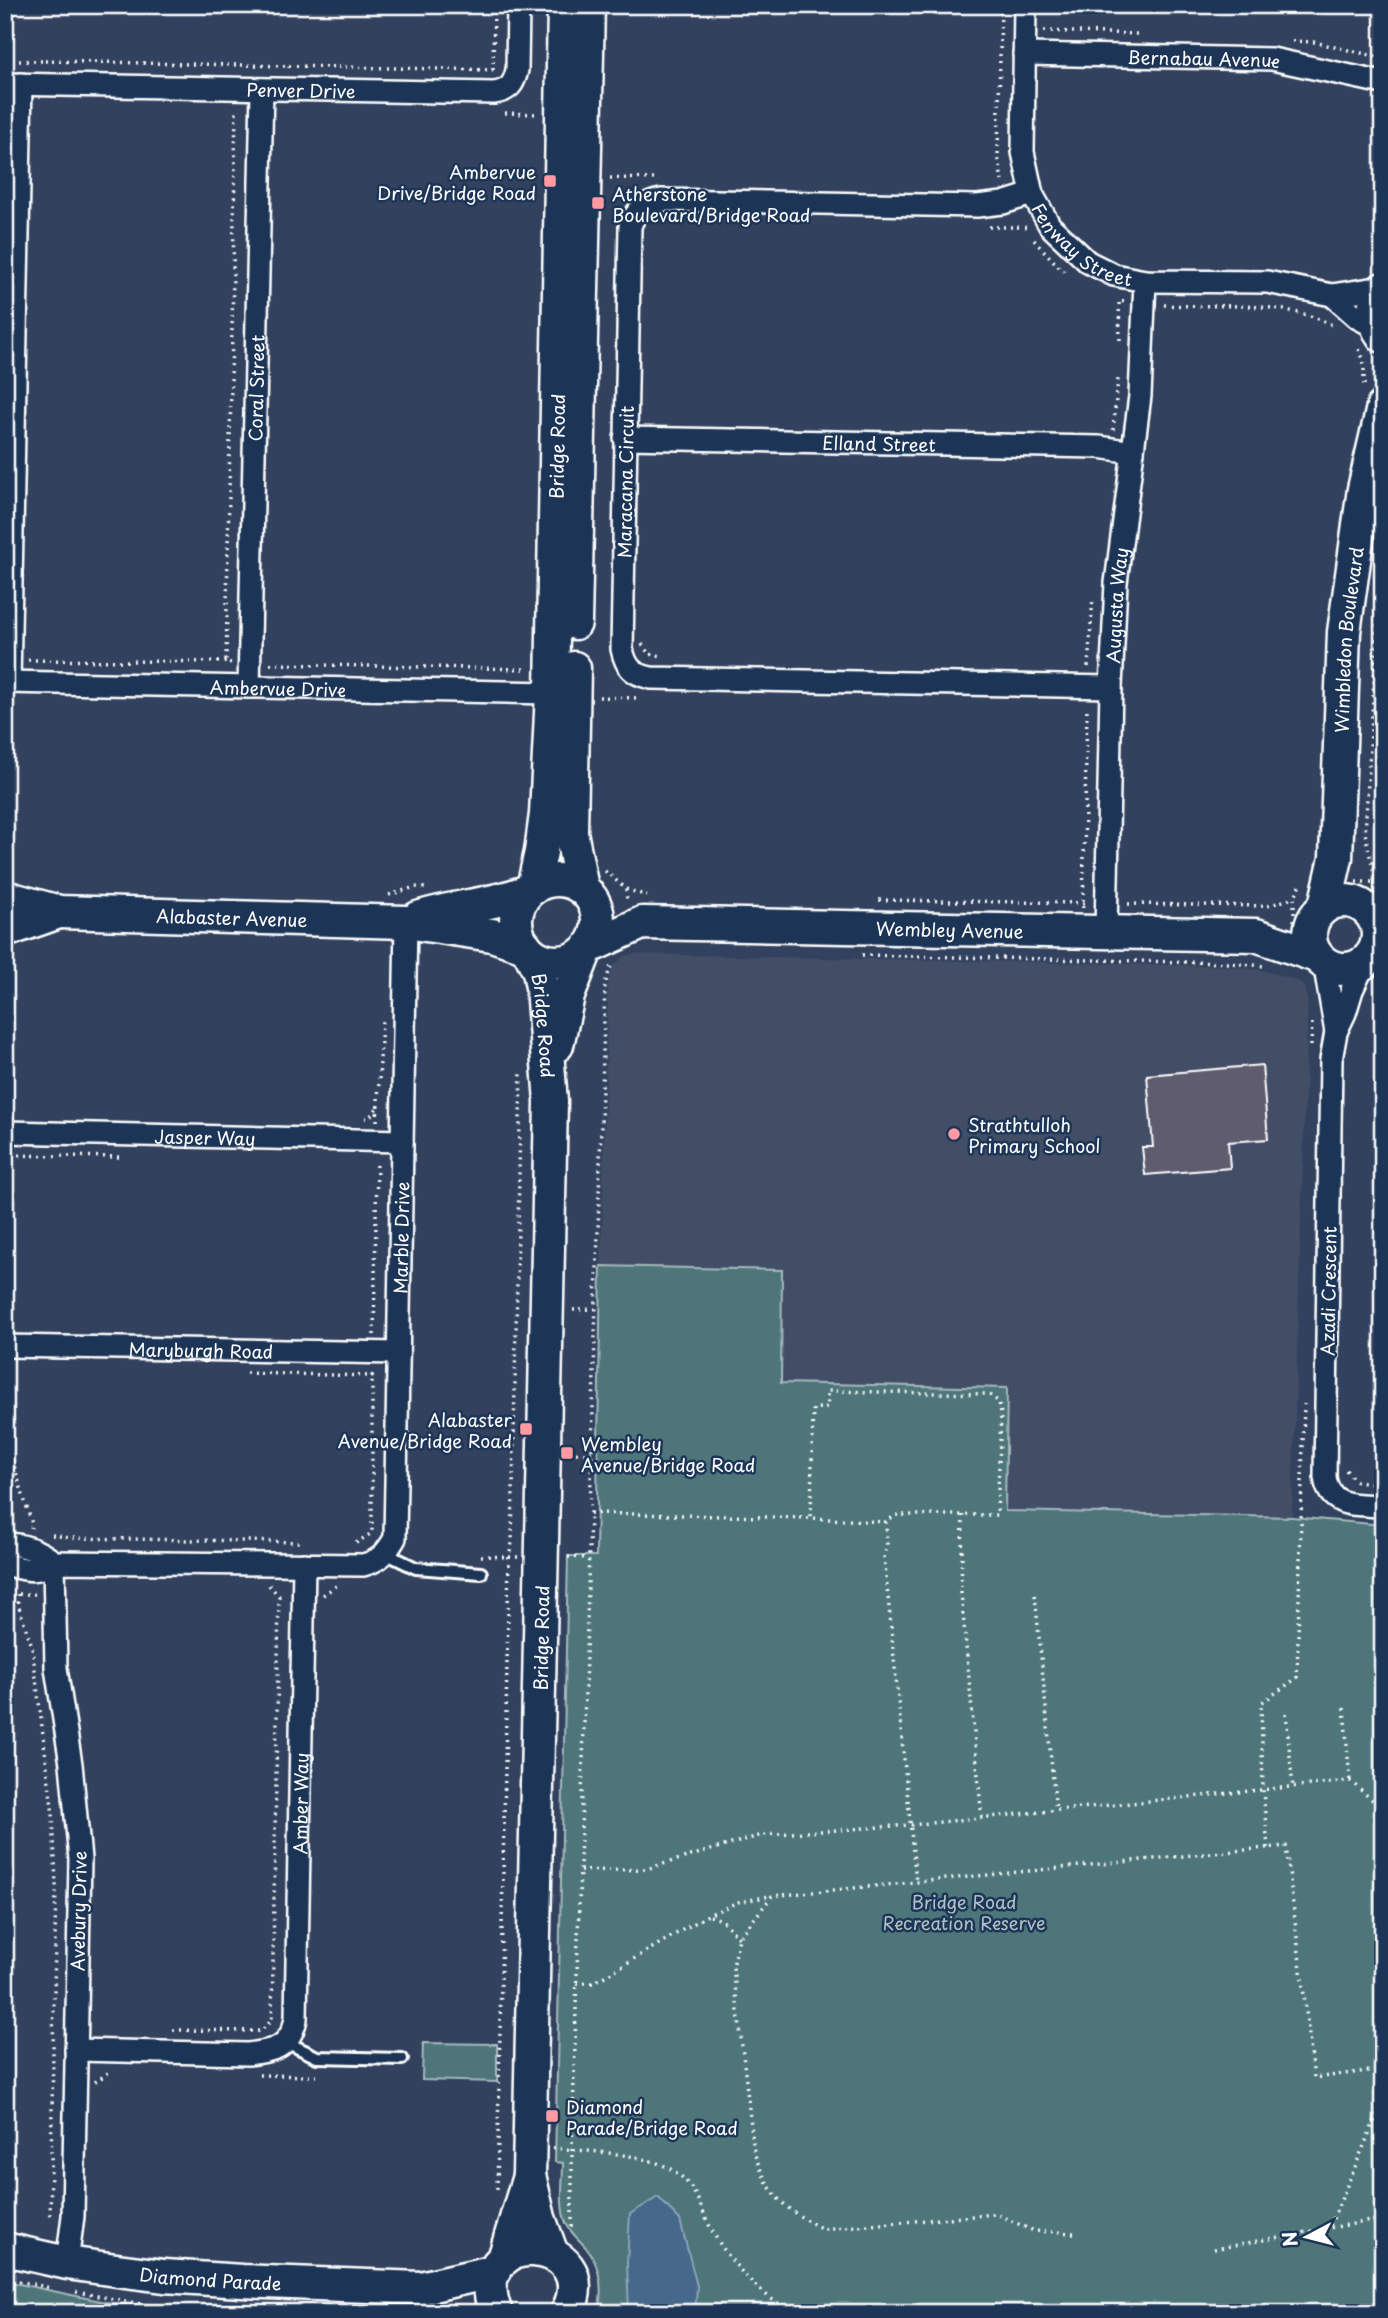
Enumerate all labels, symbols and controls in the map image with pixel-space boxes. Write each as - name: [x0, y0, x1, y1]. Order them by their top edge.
- street label: Bernabau Avenue: [1127, 43, 1283, 74]
- street label: Penver Drive: [246, 75, 356, 104]
- place label: Ambervue Drive/Bridge Road: [377, 158, 536, 206]
- marker: Ambervue Drive/Bridge Road: [542, 173, 558, 189]
- place label: Atherstone Boulevard/Bridge Road: [612, 180, 810, 228]
- marker: Atherstone Boulevard/Bridge Road: [590, 195, 606, 211]
- street label: Fenway Street: [1026, 197, 1135, 292]
- street label: Coral Street: [241, 335, 270, 442]
- street label: Bridge Road: [542, 393, 571, 499]
- street label: Maracana Circuit: [610, 406, 640, 558]
- street label: Elland Street: [822, 428, 936, 457]
- street label: Wimbledon Boulevard: [1327, 545, 1369, 733]
- street label: Augusta Way: [1099, 546, 1134, 664]
- street label: Ambervue Drive: [209, 673, 346, 702]
- street label: Alabaster Avenue: [156, 901, 308, 933]
- street label: Wembley Avenue: [876, 914, 1024, 944]
- street label: Bridge Road: [526, 970, 563, 1079]
- place label: Strathtulloh Primary School: [968, 1111, 1100, 1159]
- street label: Jasper Way: [154, 1122, 256, 1151]
- marker: Strathtulloh Primary School: [946, 1126, 962, 1142]
- street label: Marble Drive: [386, 1181, 415, 1294]
- street label: Azadi Crescent: [1313, 1226, 1343, 1356]
- street label: Maryburgh Road: [128, 1335, 273, 1364]
- place label: Alabaster Avenue/Bridge Road: [338, 1406, 513, 1454]
- marker: Alabaster Avenue/Bridge Road: [518, 1421, 534, 1437]
- place label: Wembley Avenue/Bridge Road: [581, 1430, 755, 1478]
- marker: Wembley Avenue/Bridge Road: [559, 1445, 575, 1461]
- street label: Bridge Road: [527, 1585, 555, 1691]
- street label: Amber Way: [285, 1752, 314, 1854]
- street label: Avebury Drive: [63, 1851, 93, 1971]
- park label: Bridge Road Recreation Reserve: [883, 1888, 1045, 1936]
- place label: Diamond Parade/Bridge Road: [566, 2093, 738, 2141]
- marker: Diamond Parade/Bridge Road: [544, 2108, 560, 2124]
- north arrow: [1272, 2202, 1342, 2272]
- text: N: [1274, 2230, 1304, 2248]
- street label: Diamond Parade: [138, 2260, 282, 2296]

